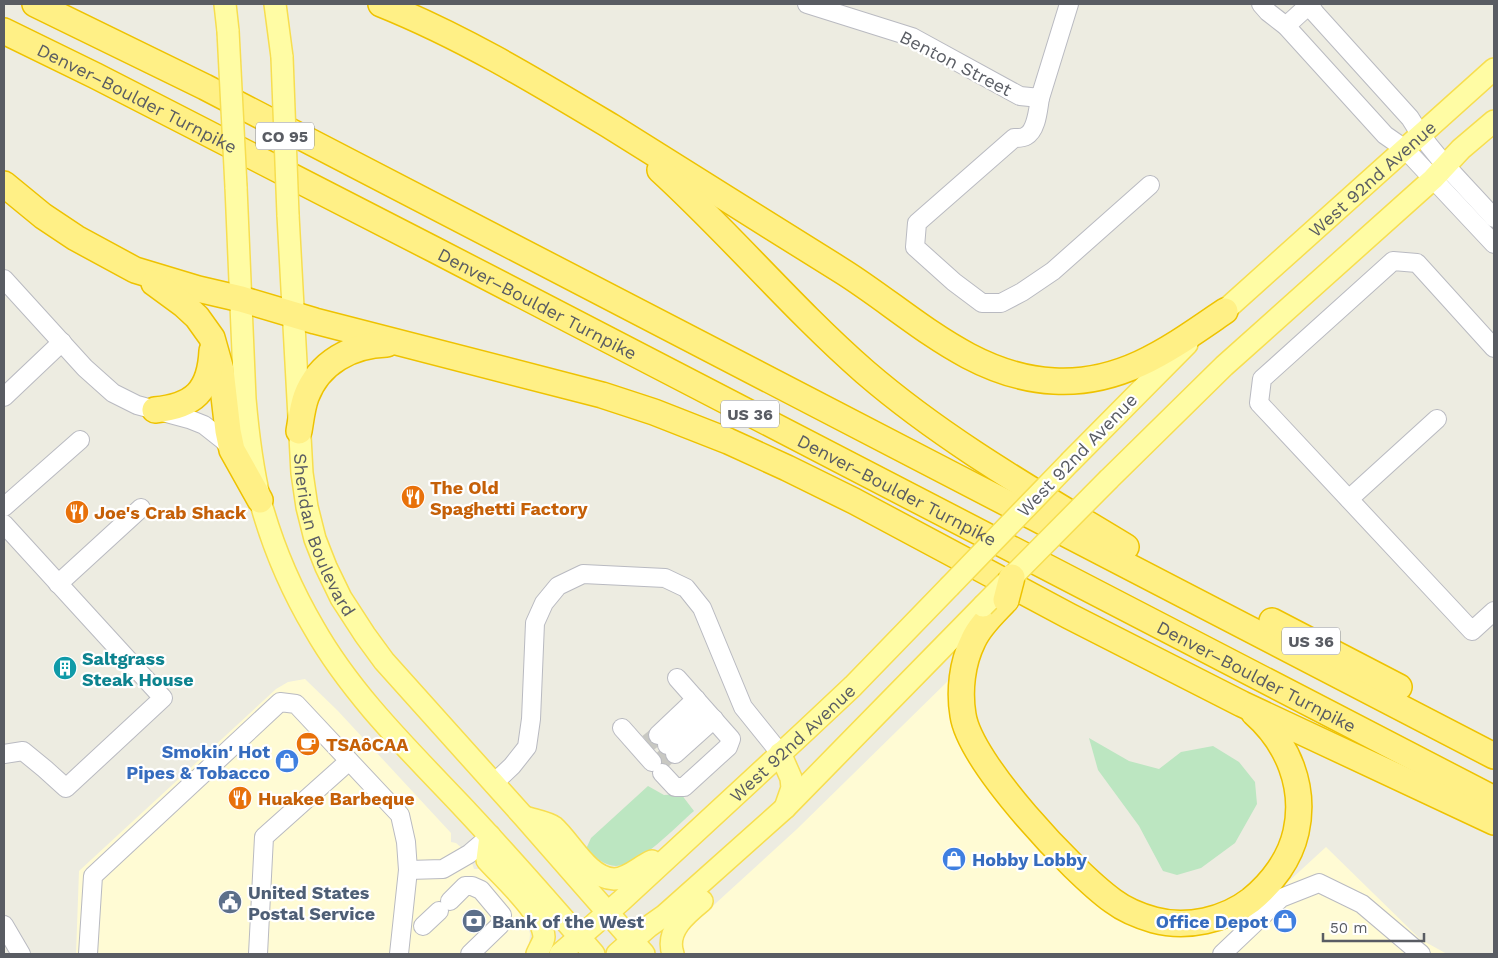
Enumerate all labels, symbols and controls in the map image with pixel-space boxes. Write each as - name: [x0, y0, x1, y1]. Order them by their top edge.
- street label: Benton Street: [896, 26, 1016, 100]
- street label: Denver–Boulder Turnpike: [34, 38, 241, 157]
- street label: West 92nd Avenue: [1304, 116, 1440, 241]
- road number: CO 95: [256, 122, 314, 150]
- street label: Denver–Boulder Turnpike: [435, 243, 641, 363]
- street label: West 92nd Avenue: [1013, 389, 1141, 521]
- road number: US 36: [721, 400, 779, 428]
- street label: Denver–Boulder Turnpike: [794, 429, 1000, 550]
- street label: Sheridan Boulevard: [290, 453, 360, 620]
- place label: The Old Spaghetti Factory: [430, 477, 588, 519]
- restaurant icon: The Old Spaghetti Factory: [400, 484, 426, 510]
- restaurant icon: Joe's Crab Shack: [64, 499, 90, 525]
- place label: Joe's Crab Shack: [94, 502, 247, 523]
- street label: Denver–Boulder Turnpike: [1154, 616, 1360, 736]
- road number: US 36: [1282, 627, 1340, 654]
- place label: Saltgrass Steak House: [82, 648, 194, 690]
- building icon: Saltgrass Steak House: [52, 655, 78, 681]
- street label: West 92nd Avenue: [725, 679, 859, 806]
- cafe icon: TSAôCAA: [295, 731, 321, 757]
- place label: TSAôCAA: [326, 734, 409, 755]
- place label: Smokin' Hot Pipes & Tobacco: [126, 741, 270, 783]
- shop icon: Smokin' Hot Pipes & Tobacco: [274, 748, 300, 774]
- restaurant icon: Huakee Barbeque: [227, 785, 253, 811]
- place label: Huakee Barbeque: [258, 788, 415, 809]
- shop icon: Hobby Lobby: [941, 846, 967, 872]
- place label: Hobby Lobby: [972, 849, 1088, 870]
- place label: United States Postal Service: [248, 882, 375, 924]
- public building icon: United States Postal Service: [217, 889, 243, 915]
- bank icon: Bank of the West: [461, 908, 487, 934]
- shop icon: Office Depot: [1272, 908, 1298, 934]
- scale bar: [1323, 910, 1424, 942]
- place label: Bank of the West: [492, 911, 644, 932]
- place label: Office Depot: [1156, 911, 1268, 932]
- text: 50 m: [1330, 919, 1367, 937]

